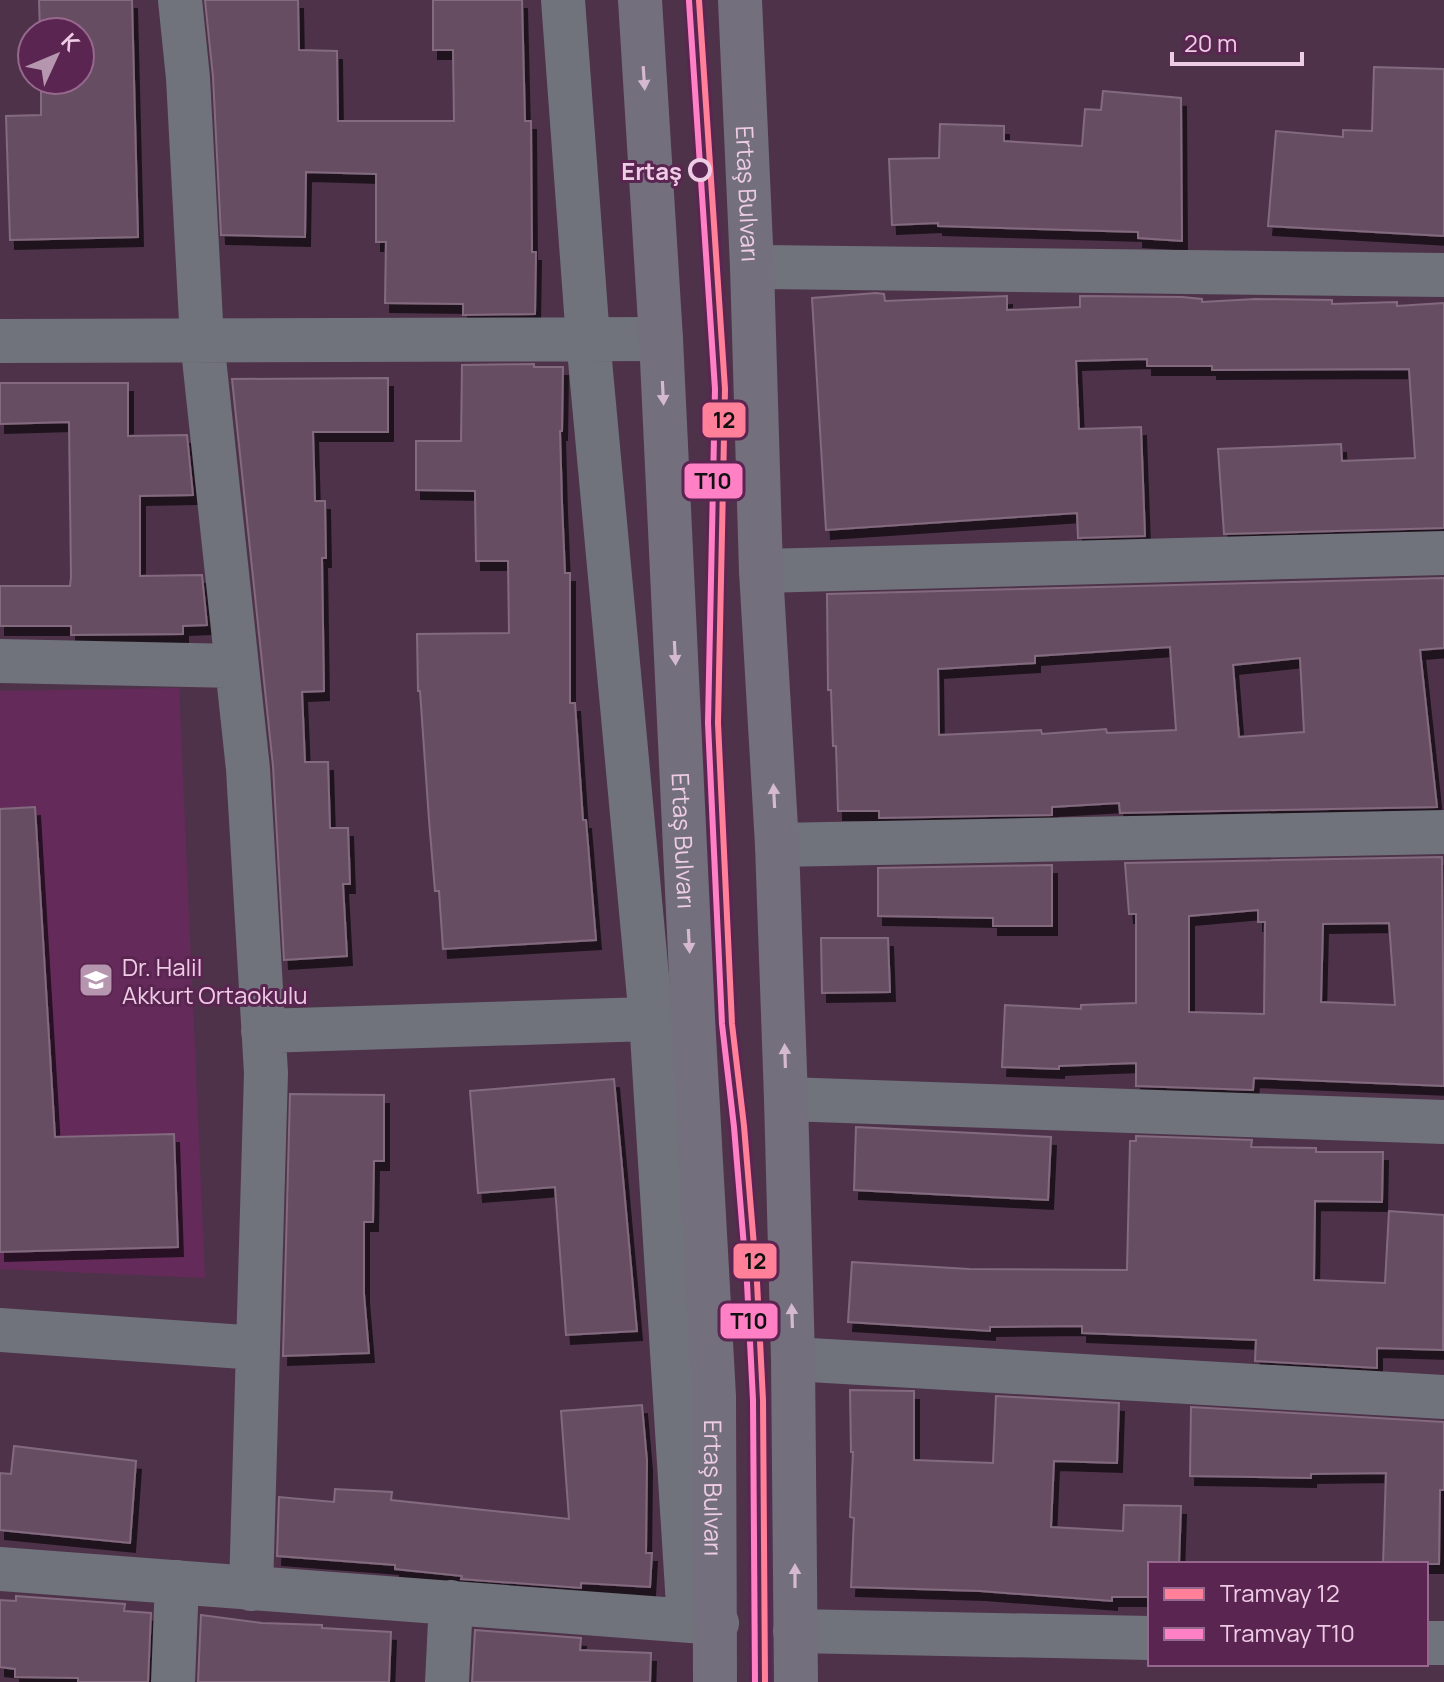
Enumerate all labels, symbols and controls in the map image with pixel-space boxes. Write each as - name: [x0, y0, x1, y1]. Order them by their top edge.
- north arrow: [16, 16, 96, 96]
- scale bar: [1172, 16, 1302, 66]
- text: 20 m: [1184, 26, 1237, 59]
- text: K: [55, 27, 87, 58]
- one-way arrow: [638, 66, 651, 91]
- street label: Ertaş Bulvarı: [729, 125, 768, 263]
- place label: Ertaş: [621, 154, 682, 187]
- marker: Ertaş: [689, 159, 711, 181]
- one-way arrow: [657, 381, 670, 406]
- line badge: 12: [701, 401, 747, 439]
- text: 12: [713, 405, 735, 435]
- line badge: T10: [683, 462, 744, 500]
- text: T10: [694, 466, 732, 496]
- one-way arrow: [669, 641, 682, 666]
- street label: Ertaş Bulvarı: [665, 772, 704, 910]
- one-way arrow: [768, 783, 781, 808]
- one-way arrow: [683, 929, 696, 954]
- place label: Dr. Halil Akkurt Ortaokulu: [122, 950, 308, 1011]
- school or university icon: Dr. Halil Akkurt Ortaokulu: [77, 961, 115, 999]
- one-way arrow: [778, 1043, 791, 1068]
- line badge: 12: [732, 1242, 778, 1280]
- text: 12: [744, 1246, 766, 1276]
- line badge: T10: [719, 1302, 779, 1340]
- one-way arrow: [786, 1303, 798, 1328]
- text: T10: [730, 1306, 768, 1336]
- street label: Ertaş Bulvarı: [698, 1420, 731, 1556]
- legend: [1148, 1562, 1428, 1666]
- one-way arrow: [789, 1563, 801, 1588]
- text: Tramvay 12: [1220, 1576, 1340, 1609]
- text: Tramvay T10: [1220, 1616, 1355, 1649]

